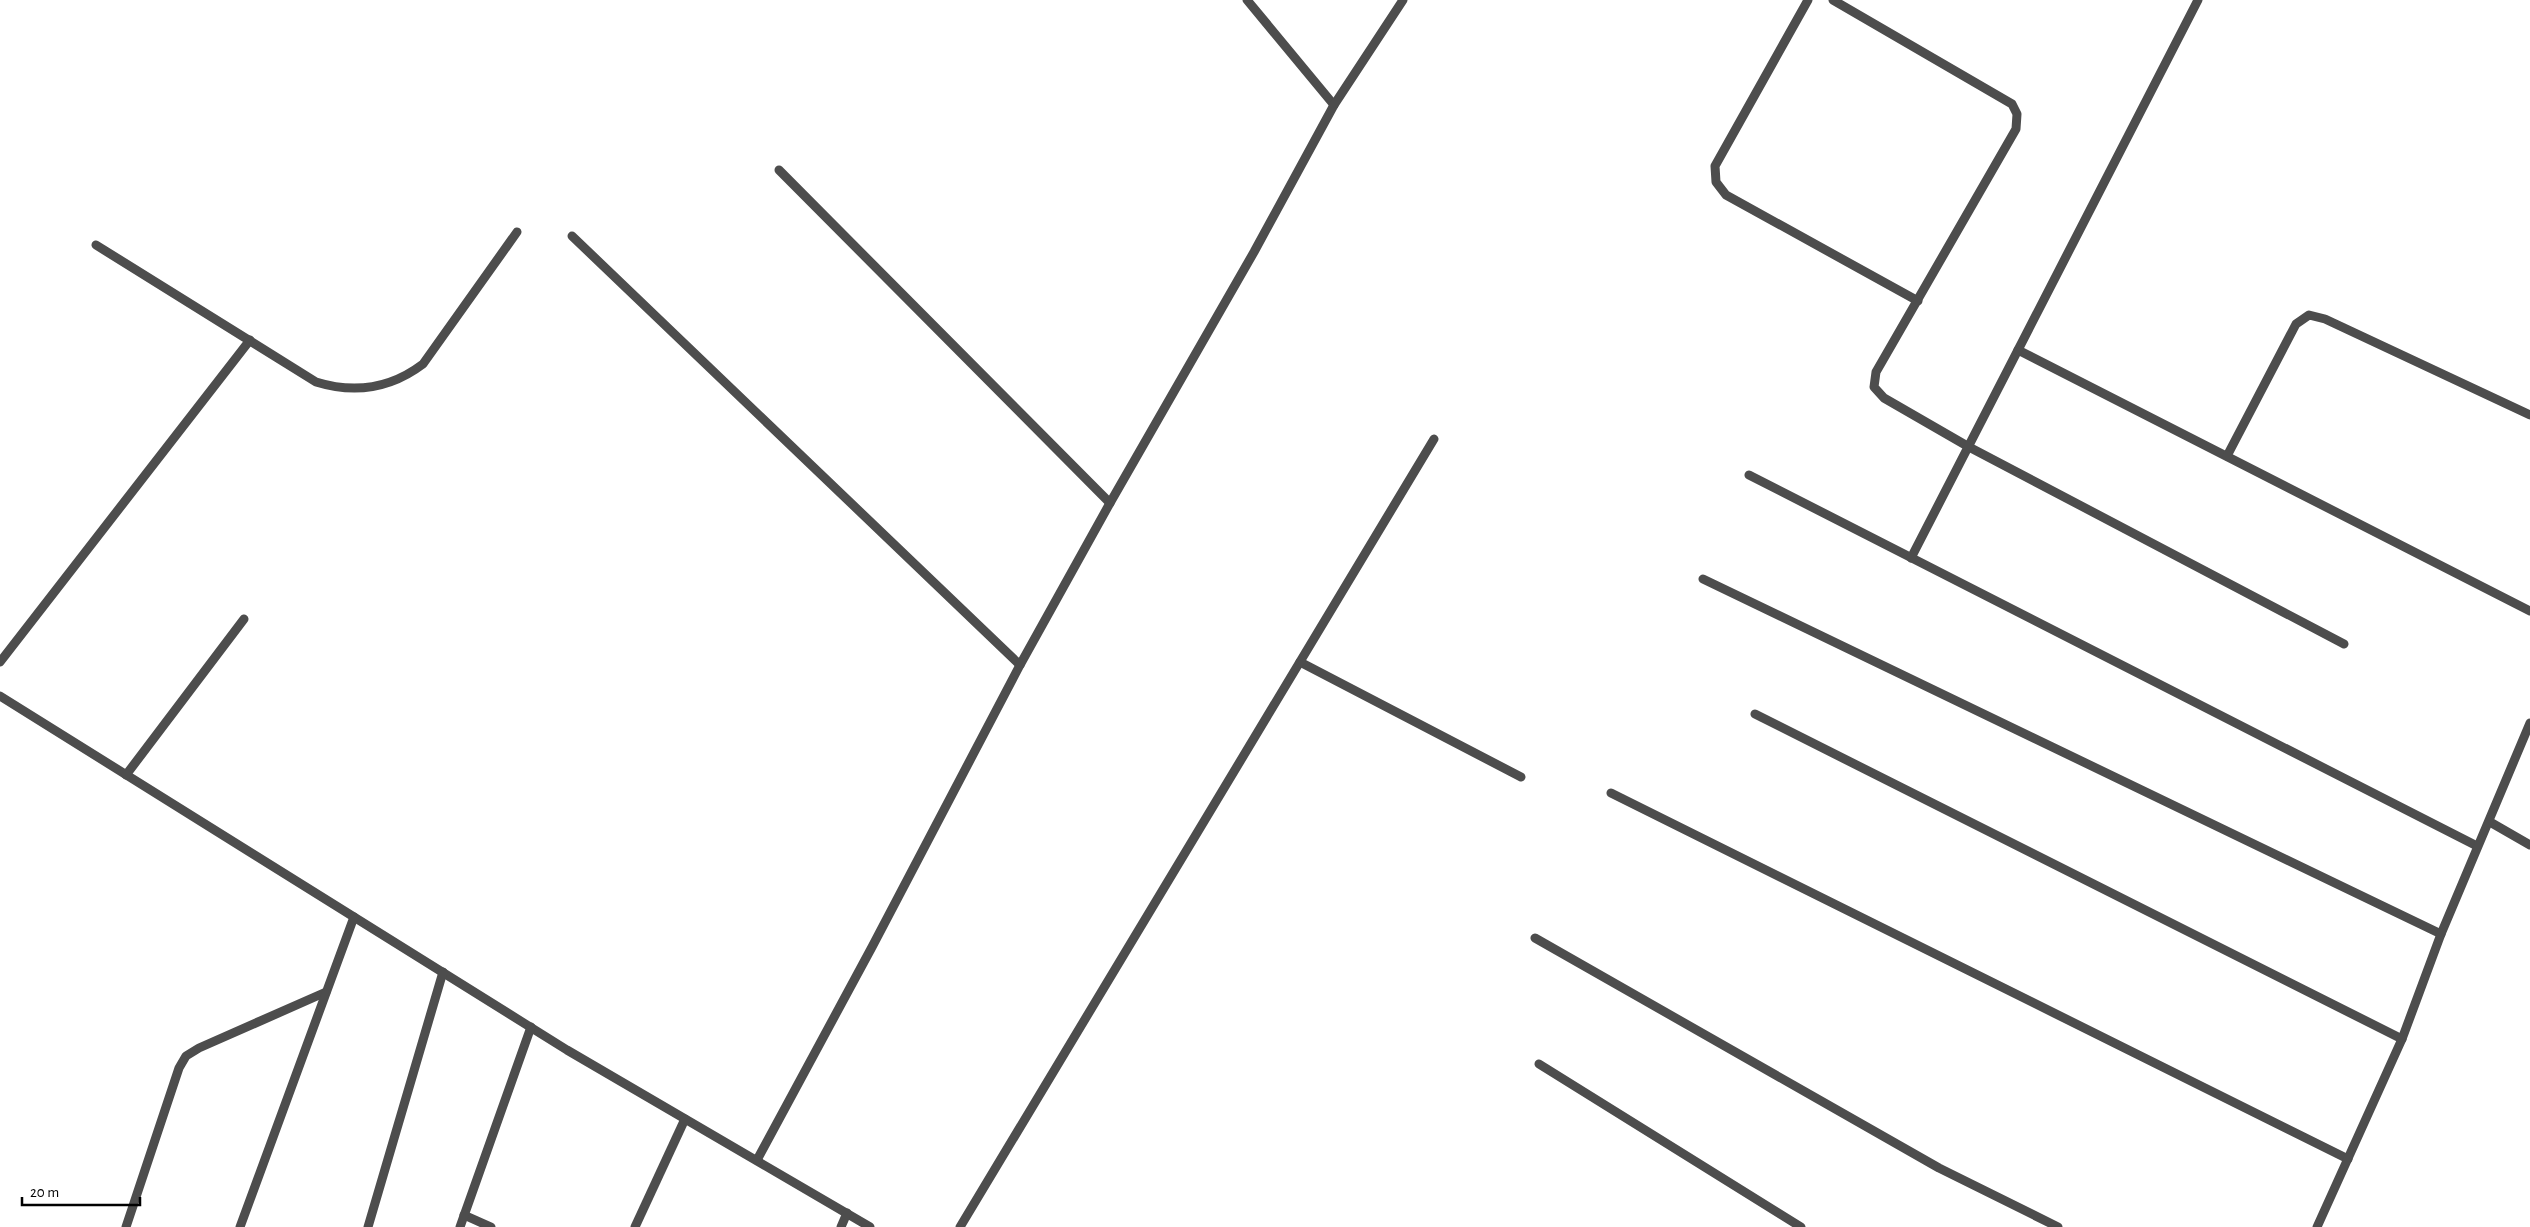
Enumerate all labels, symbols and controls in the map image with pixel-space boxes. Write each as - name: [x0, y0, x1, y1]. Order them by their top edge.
- scale bar: [22, 1174, 140, 1206]
- text: 20 m: [30, 1185, 59, 1200]

